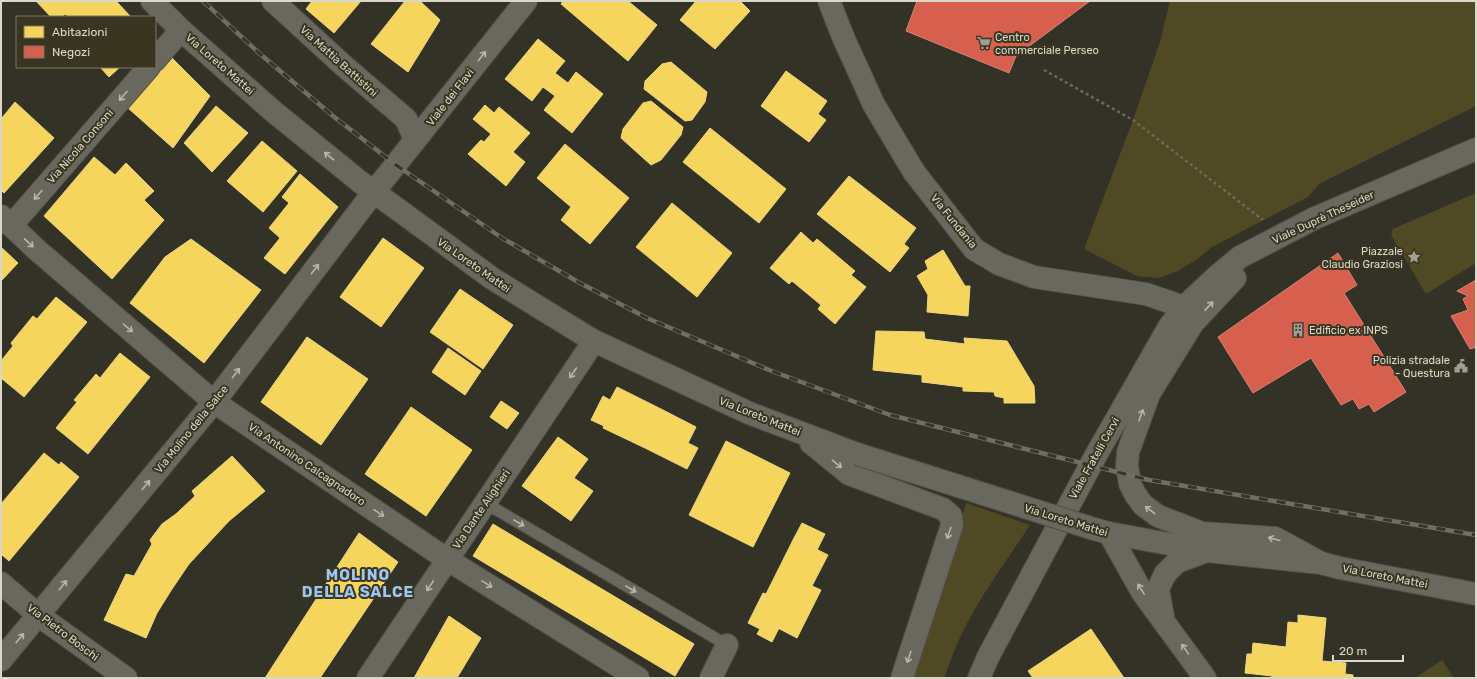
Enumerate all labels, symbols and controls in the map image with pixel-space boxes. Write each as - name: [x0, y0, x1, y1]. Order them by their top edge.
- legend: [16, 16, 156, 68]
- street label: Via Mattia Battistini: [297, 23, 380, 100]
- text: Abitazioni: [52, 25, 108, 39]
- street label: Via Loreto Mattei: [183, 31, 257, 98]
- place label: Centro commerciale Perseo: [995, 31, 1099, 57]
- supermarket icon: Centro commerciale Perseo: [976, 35, 992, 51]
- text: Negozi: [52, 45, 90, 59]
- one-way arrow: [478, 50, 487, 61]
- street label: Viale dei Flavi: [424, 66, 477, 129]
- one-way arrow: [119, 91, 128, 102]
- street label: Via Nicola Consoni: [45, 106, 116, 186]
- one-way arrow: [323, 152, 334, 161]
- street label: Viale Duprè Theseider: [1270, 188, 1377, 247]
- one-way arrow: [34, 189, 43, 199]
- street label: Via Fundania: [928, 191, 979, 251]
- street label: Via Loreto Mattei: [434, 235, 513, 296]
- one-way arrow: [24, 238, 34, 247]
- place label: Piazzale Claudio Graziosi: [1322, 245, 1403, 271]
- place icon: Piazzale Claudio Graziosi: [1406, 249, 1422, 265]
- one-way arrow: [311, 264, 319, 275]
- one-way arrow: [1204, 301, 1214, 311]
- building icon: Edificio ex INPS: [1290, 322, 1306, 338]
- one-way arrow: [123, 323, 133, 332]
- place label: Edificio ex INPS: [1309, 324, 1388, 337]
- place label: Polizia stradale - Questura: [1373, 354, 1450, 380]
- public building icon: Polizia stradale - Questura: [1453, 358, 1469, 374]
- one-way arrow: [232, 367, 241, 378]
- one-way arrow: [568, 367, 576, 379]
- street label: Via Molino della Salce: [152, 383, 231, 476]
- street label: Via Loreto Mattei: [717, 394, 802, 439]
- one-way arrow: [1138, 410, 1146, 422]
- street label: Viale Fratelli Cervi: [1067, 415, 1122, 501]
- street label: Via Antonino Calcagnadoro: [246, 420, 368, 509]
- one-way arrow: [832, 460, 843, 468]
- street label: Via Dante Alighieri: [450, 467, 513, 552]
- one-way arrow: [141, 479, 150, 490]
- street label: Via Loreto Mattei: [1023, 502, 1109, 539]
- one-way arrow: [1144, 506, 1155, 514]
- one-way arrow: [373, 509, 384, 517]
- one-way arrow: [513, 520, 525, 528]
- one-way arrow: [945, 527, 952, 540]
- one-way arrow: [1268, 535, 1281, 542]
- street label: Via Loreto Mattei: [1341, 562, 1429, 591]
- district label: MOLINO DELLA SALCE: [302, 566, 414, 601]
- one-way arrow: [58, 580, 67, 590]
- one-way arrow: [426, 580, 434, 591]
- one-way arrow: [481, 581, 493, 589]
- one-way arrow: [1136, 583, 1145, 594]
- one-way arrow: [625, 585, 637, 593]
- street label: Via Pietro Boschi: [24, 601, 101, 664]
- one-way arrow: [15, 632, 24, 643]
- scale bar: [1333, 637, 1403, 663]
- one-way arrow: [1181, 644, 1189, 655]
- text: 20 m: [1339, 644, 1367, 658]
- one-way arrow: [905, 650, 912, 663]

